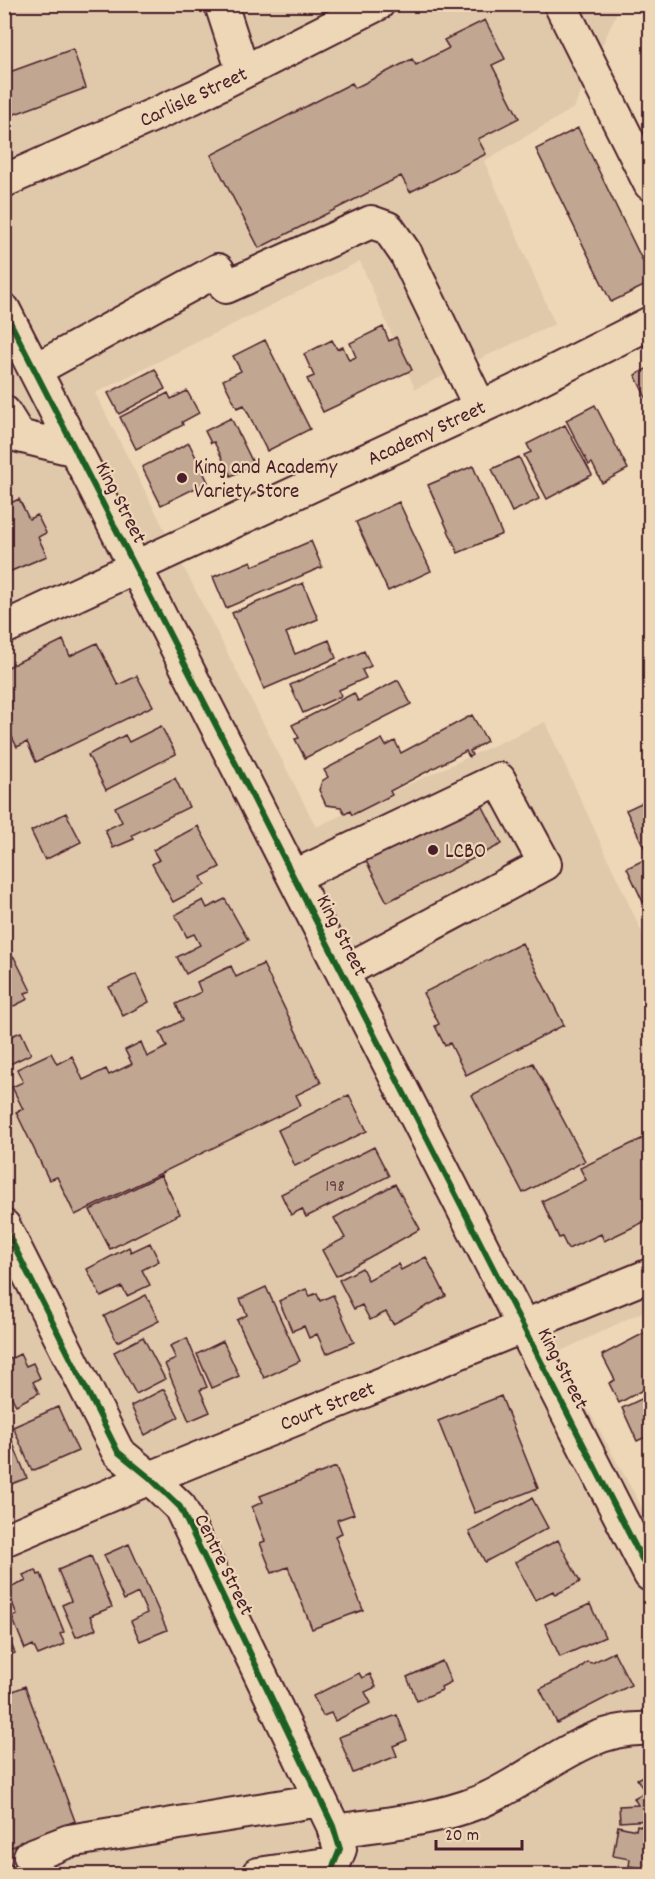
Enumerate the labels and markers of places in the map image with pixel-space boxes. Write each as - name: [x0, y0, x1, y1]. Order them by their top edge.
- place label: King and Academy Variety Store: [194, 454, 338, 508]
- marker: King and Academy Variety Store: [175, 471, 189, 485]
- place label: LCBO: [445, 838, 486, 868]
- marker: LCBO: [426, 843, 440, 857]

